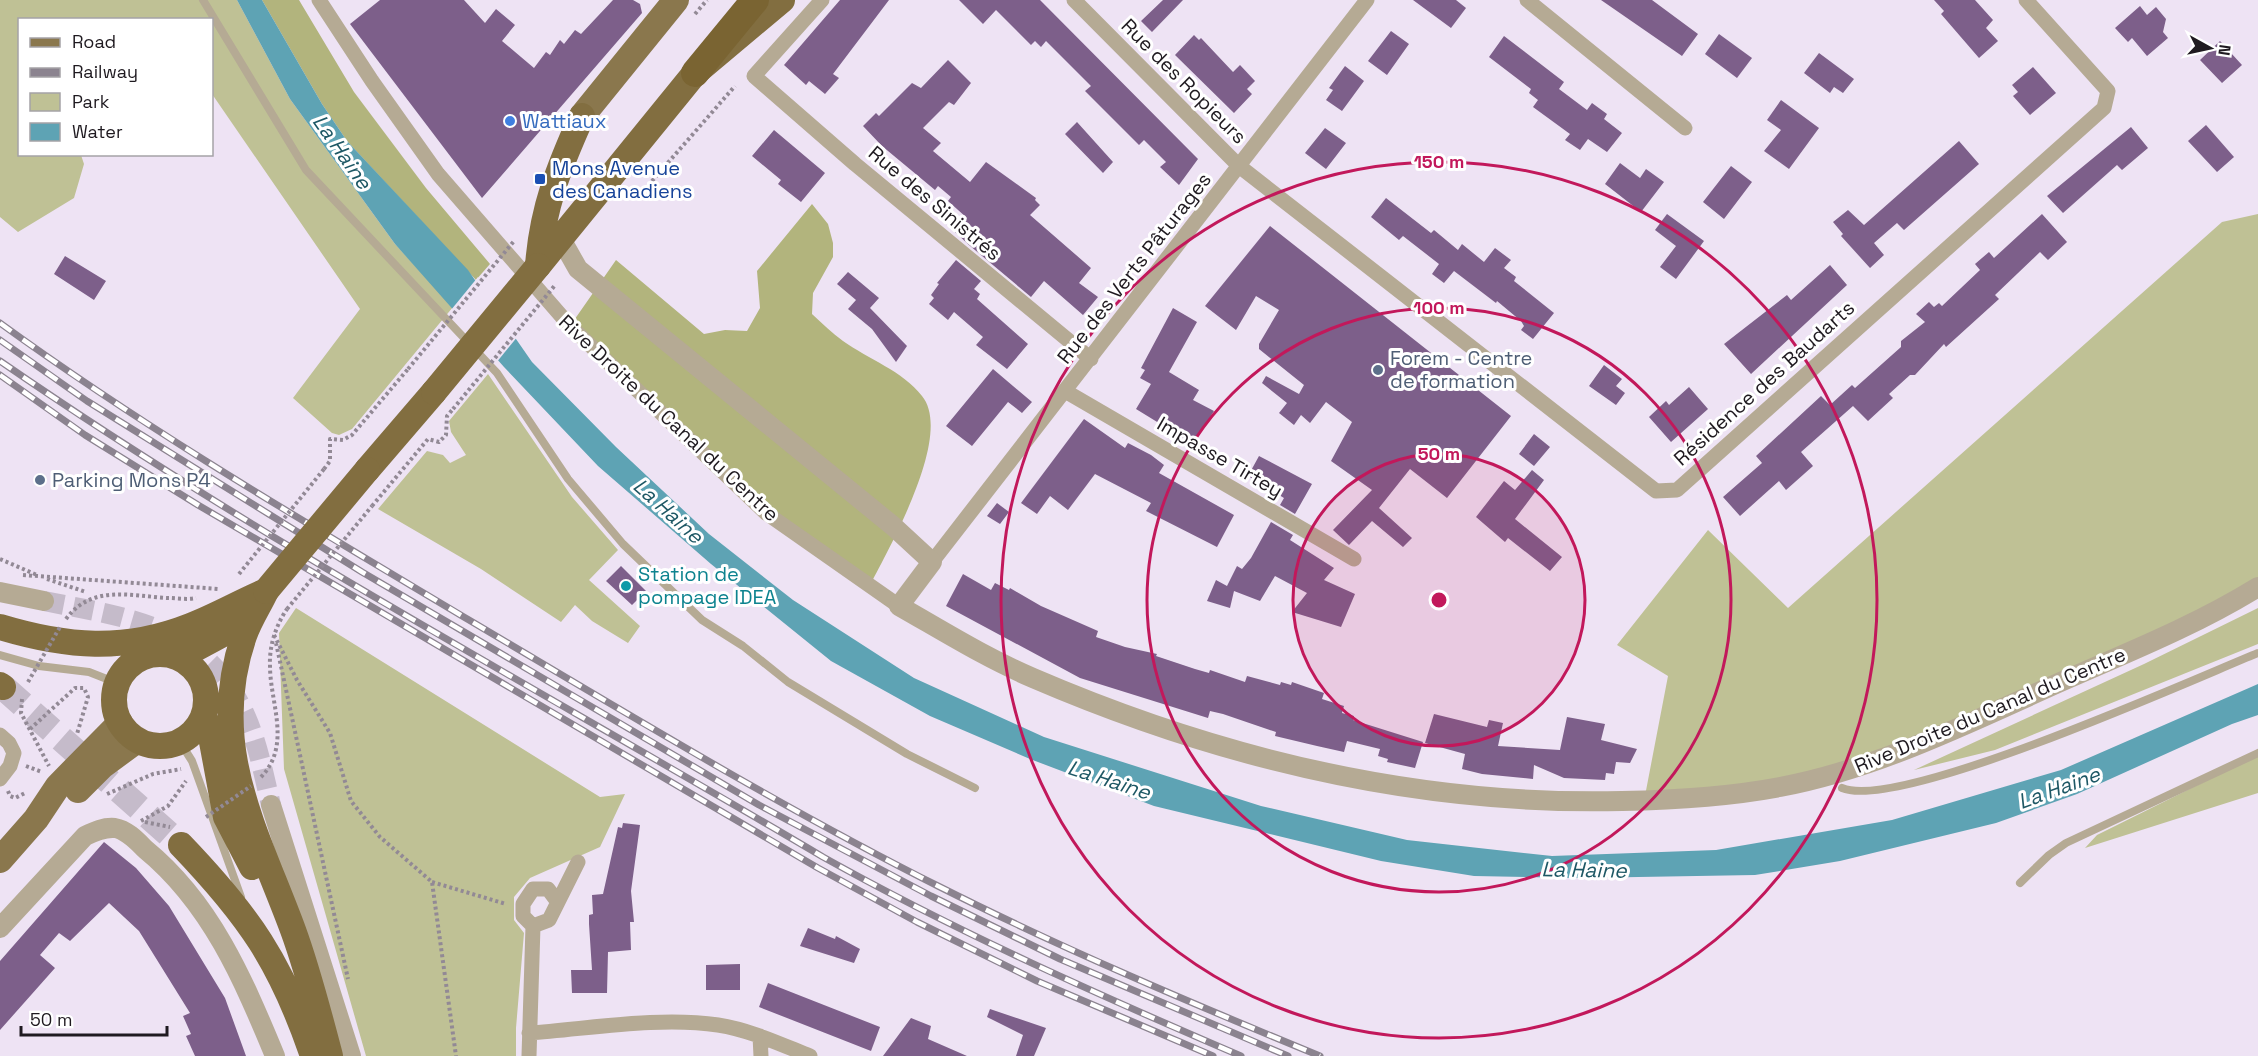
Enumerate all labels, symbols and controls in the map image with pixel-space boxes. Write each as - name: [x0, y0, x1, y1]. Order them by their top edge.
- street label: Rue des Ropieurs: [1116, 13, 1252, 149]
- legend: [18, 18, 213, 156]
- north arrow: [2180, 18, 2240, 78]
- text: Road: [72, 30, 116, 53]
- text: N: [2213, 43, 2236, 57]
- text: Railway: [72, 60, 138, 83]
- text: Park: [72, 90, 110, 113]
- place label: Wattiaux: [522, 108, 607, 134]
- water label: La Haine: [307, 109, 379, 196]
- marker: Wattiaux: [503, 114, 517, 128]
- text: Water: [72, 120, 123, 143]
- street label: Rue des Sinistrés: [863, 140, 1007, 266]
- text: 150 m: [1414, 150, 1464, 173]
- place label: Mons Avenue des Canadiens: [552, 155, 693, 204]
- street label: Rue des Verts Pâturages: [1051, 167, 1217, 369]
- marker: Mons Avenue des Canadiens: [533, 172, 547, 186]
- street label: Résidence des Baudarts: [1668, 295, 1860, 471]
- text: 100 m: [1413, 296, 1465, 319]
- street label: Rive Droite du Canal du Centre: [553, 309, 785, 527]
- place label: Forem - Centre de formation: [1390, 345, 1532, 394]
- marker: Forem - Centre de formation: [1371, 363, 1385, 377]
- street label: Impasse Tirtey: [1152, 411, 1288, 503]
- text: 50 m: [1418, 442, 1460, 465]
- place label: Parking Mons P4: [52, 467, 211, 493]
- water label: La Haine: [628, 472, 710, 550]
- marker: Parking Mons P4: [33, 473, 47, 487]
- place label: Station de pompage IDEA: [638, 561, 777, 610]
- marker: Station de pompage IDEA: [619, 579, 633, 593]
- centre of rings: [1429, 590, 1449, 610]
- street label: Rive Droite du Canal du Centre: [1851, 641, 2129, 779]
- water label: La Haine: [1064, 754, 1155, 806]
- water label: La Haine: [2014, 760, 2105, 815]
- water label: La Haine: [1541, 855, 1628, 884]
- scale bar: [21, 999, 166, 1037]
- text: 50 m: [30, 1008, 72, 1031]

